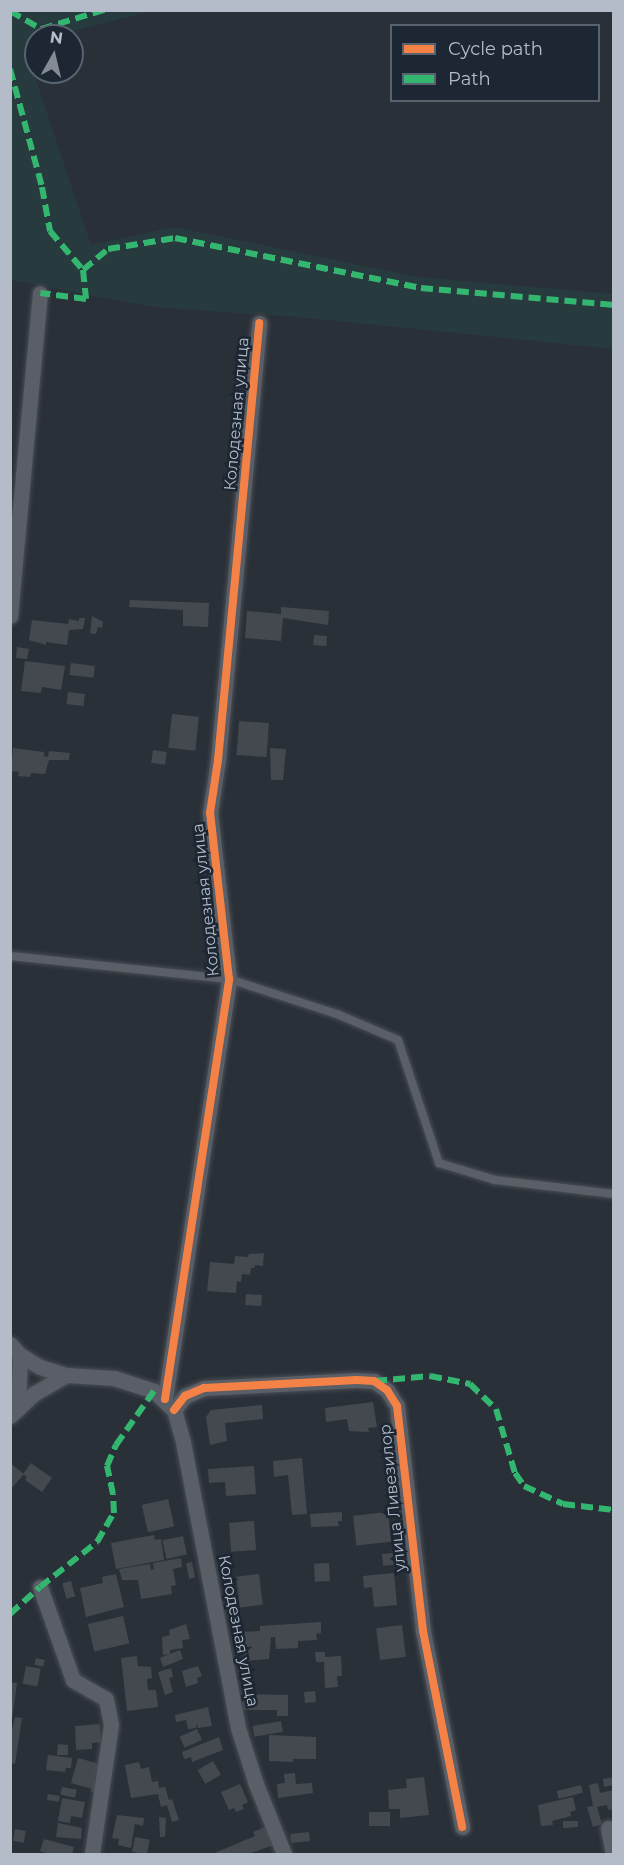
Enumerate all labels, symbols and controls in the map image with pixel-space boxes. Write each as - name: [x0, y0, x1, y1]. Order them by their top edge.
- north arrow: [24, 24, 84, 84]
- legend: [390, 24, 600, 102]
- text: N: [49, 27, 64, 48]
- text: Cycle path: [448, 38, 543, 60]
- text: Path: [448, 68, 491, 90]
- street label: Колодезная улица: [221, 336, 253, 492]
- street label: Колодезная улица: [188, 822, 224, 978]
- street label: улица Ливезилор: [376, 1423, 410, 1573]
- street label: Колодезная улица: [214, 1554, 262, 1708]

